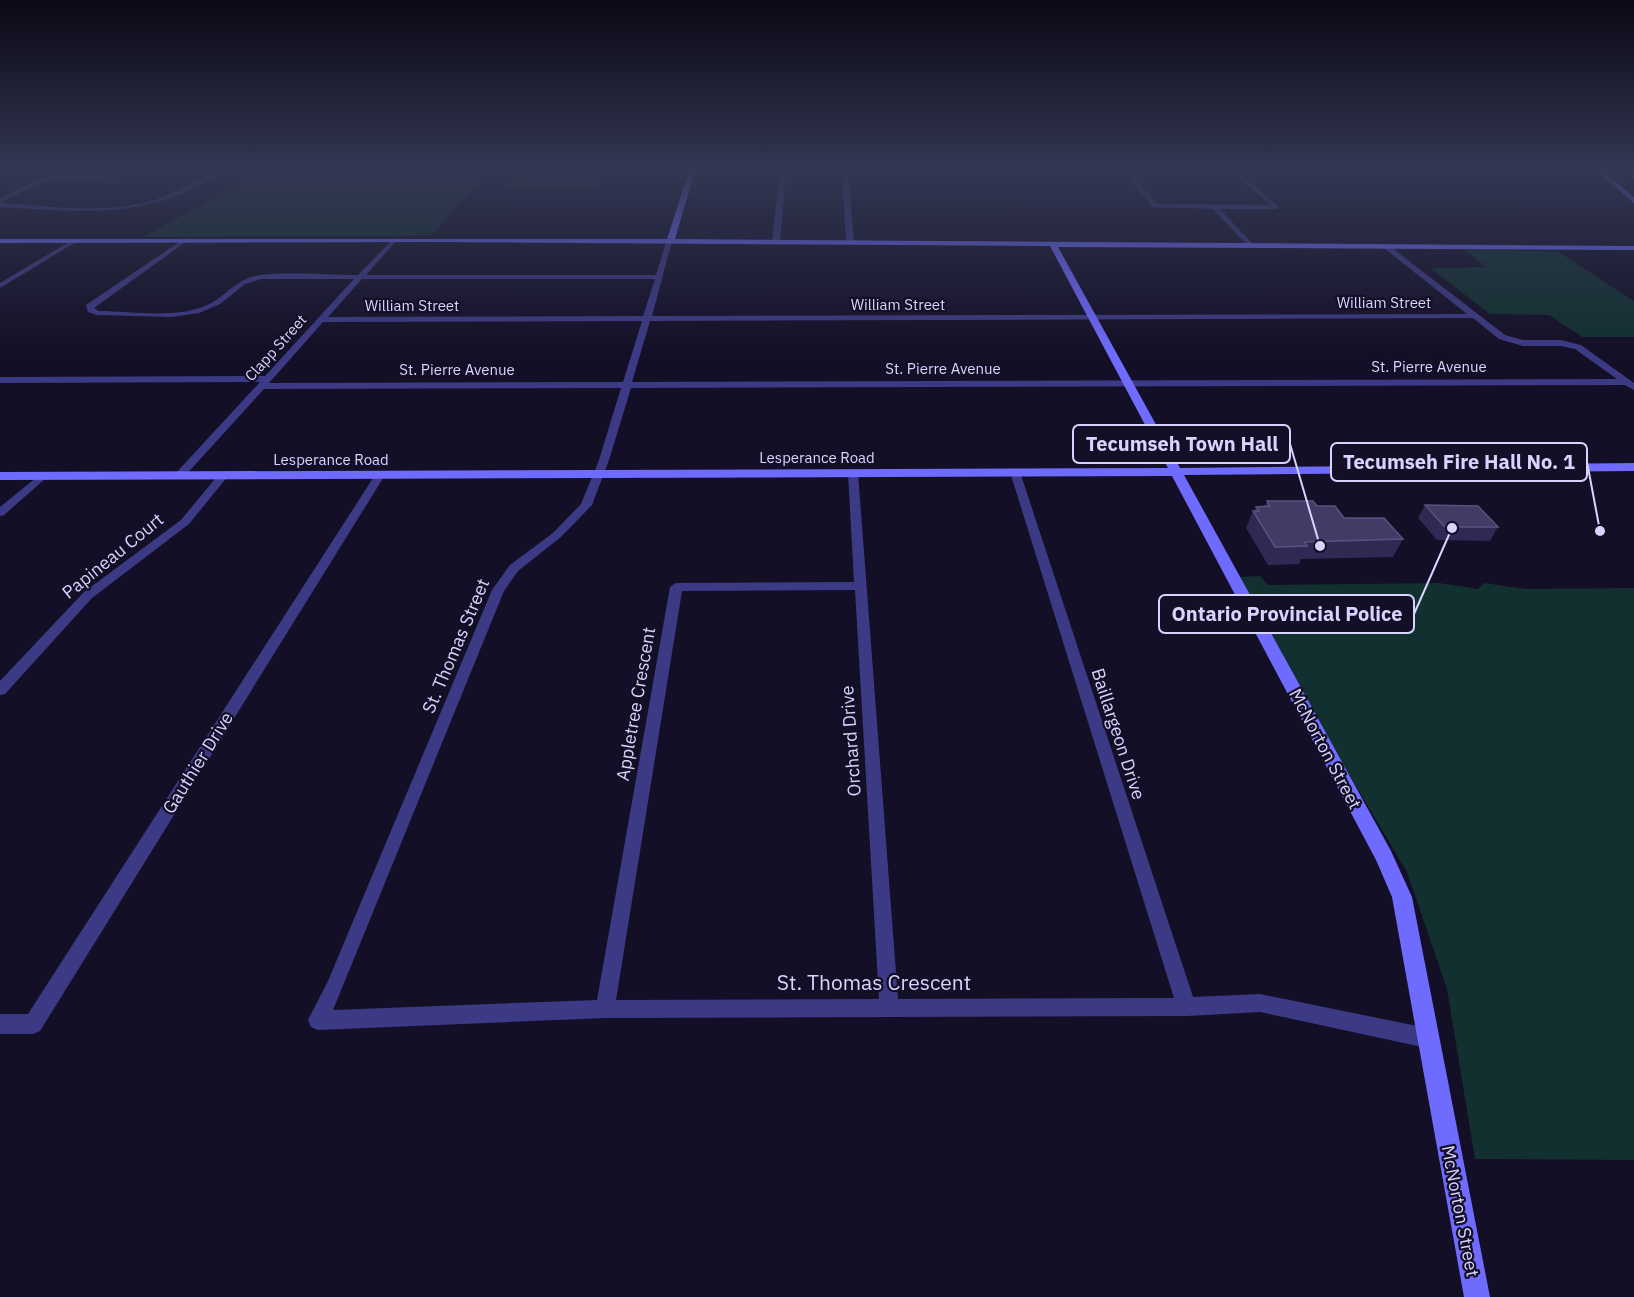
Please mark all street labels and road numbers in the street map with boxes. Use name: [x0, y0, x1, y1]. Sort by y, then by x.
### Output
street label: William Street: [1337, 293, 1431, 312]
street label: William Street: [851, 295, 945, 314]
street label: William Street: [365, 296, 459, 315]
street label: Clapp Street: [241, 310, 311, 385]
street label: St. Pierre Avenue: [1371, 357, 1487, 376]
street label: St. Pierre Avenue: [885, 359, 1001, 378]
street label: St. Pierre Avenue: [399, 360, 515, 379]
street label: Lesperance Road: [759, 448, 875, 467]
street label: Lesperance Road: [273, 450, 389, 469]
street label: Papineau Court: [57, 508, 168, 604]
street label: St. Thomas Street: [417, 575, 494, 717]
street label: Appletree Crescent: [611, 625, 660, 783]
street label: Baillargeon Drive: [1086, 665, 1151, 803]
street label: Orchard Drive: [835, 685, 866, 797]
street label: McNorton Street: [1284, 685, 1367, 813]
street label: Gauthier Drive: [157, 707, 238, 818]
street label: St. Thomas Crescent: [777, 968, 971, 996]
street label: McNorton Street: [1436, 1143, 1484, 1279]

